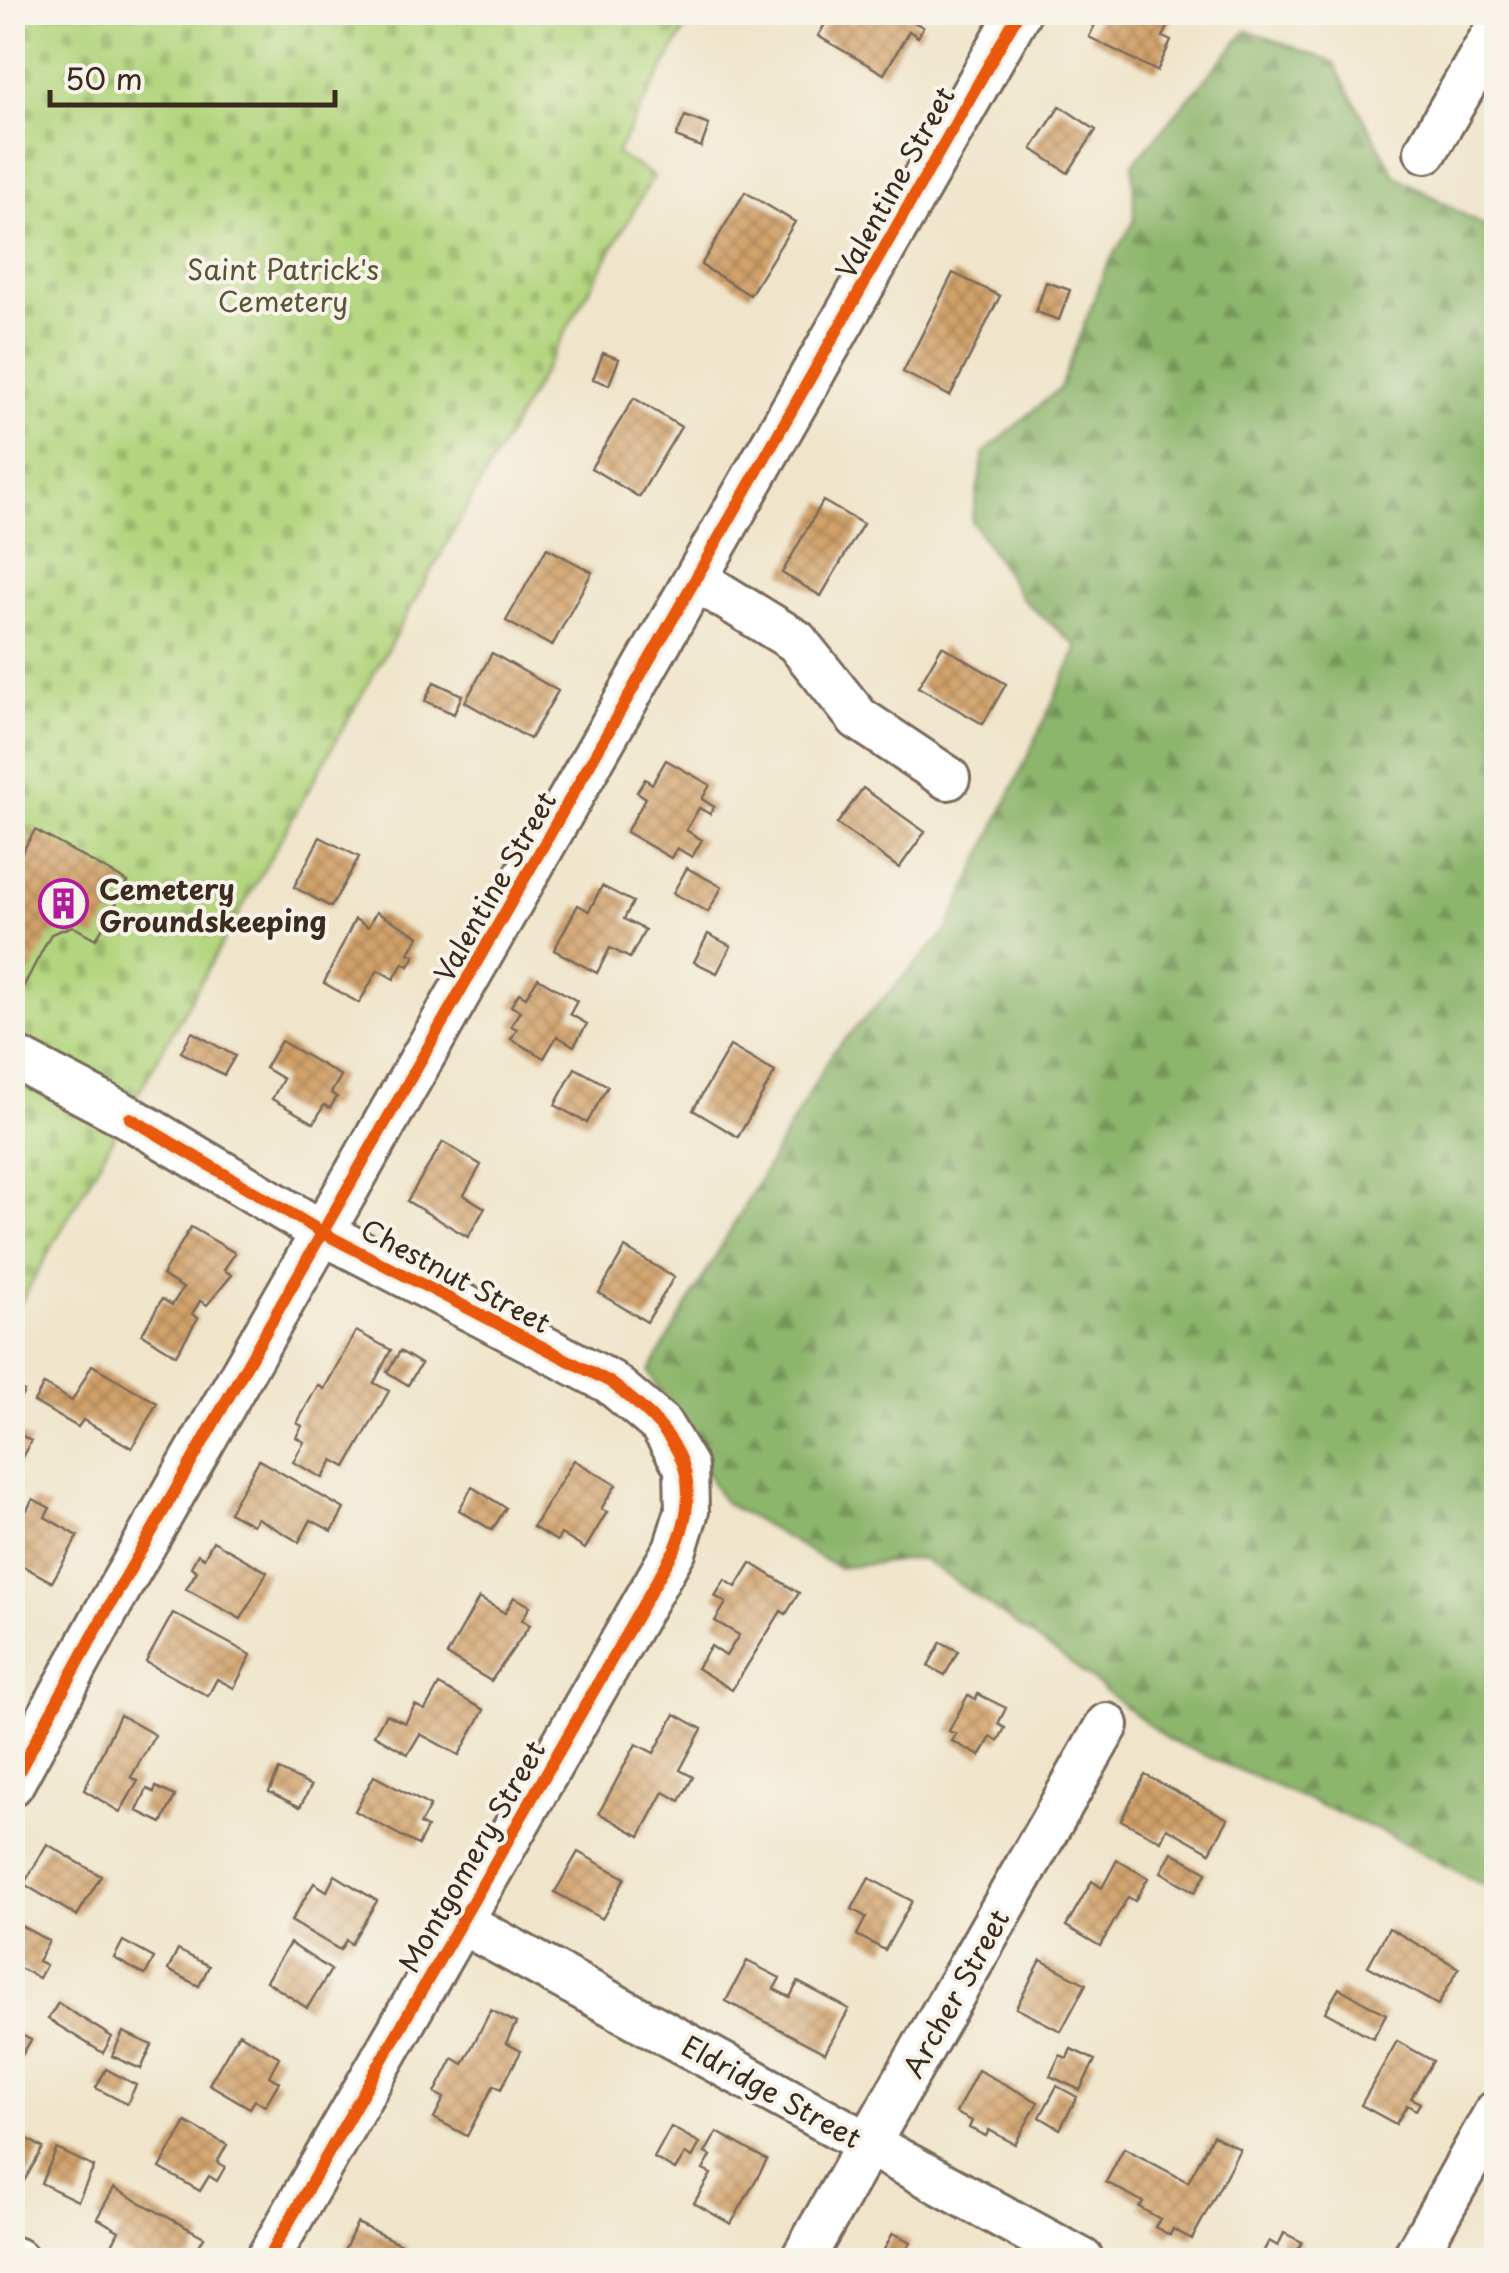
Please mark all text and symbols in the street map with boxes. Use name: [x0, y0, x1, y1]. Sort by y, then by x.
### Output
scale bar: [50, 45, 335, 107]
text: 50 m: [65, 55, 143, 100]
street label: Valentine Street: [823, 78, 965, 286]
park label: Saint Patrick's Cemetery: [187, 247, 379, 322]
street label: Valentine Street: [422, 783, 566, 989]
place label: Cemetery Groundskeeping: [99, 867, 326, 942]
building icon: Cemetery Groundskeeping: [38, 878, 90, 930]
street label: Chestnut Street: [354, 1207, 558, 1343]
street label: Montgomery Street: [387, 1732, 555, 1980]
street label: Archer Street: [891, 1901, 1019, 2085]
street label: Eldridge Street: [674, 2024, 870, 2158]

